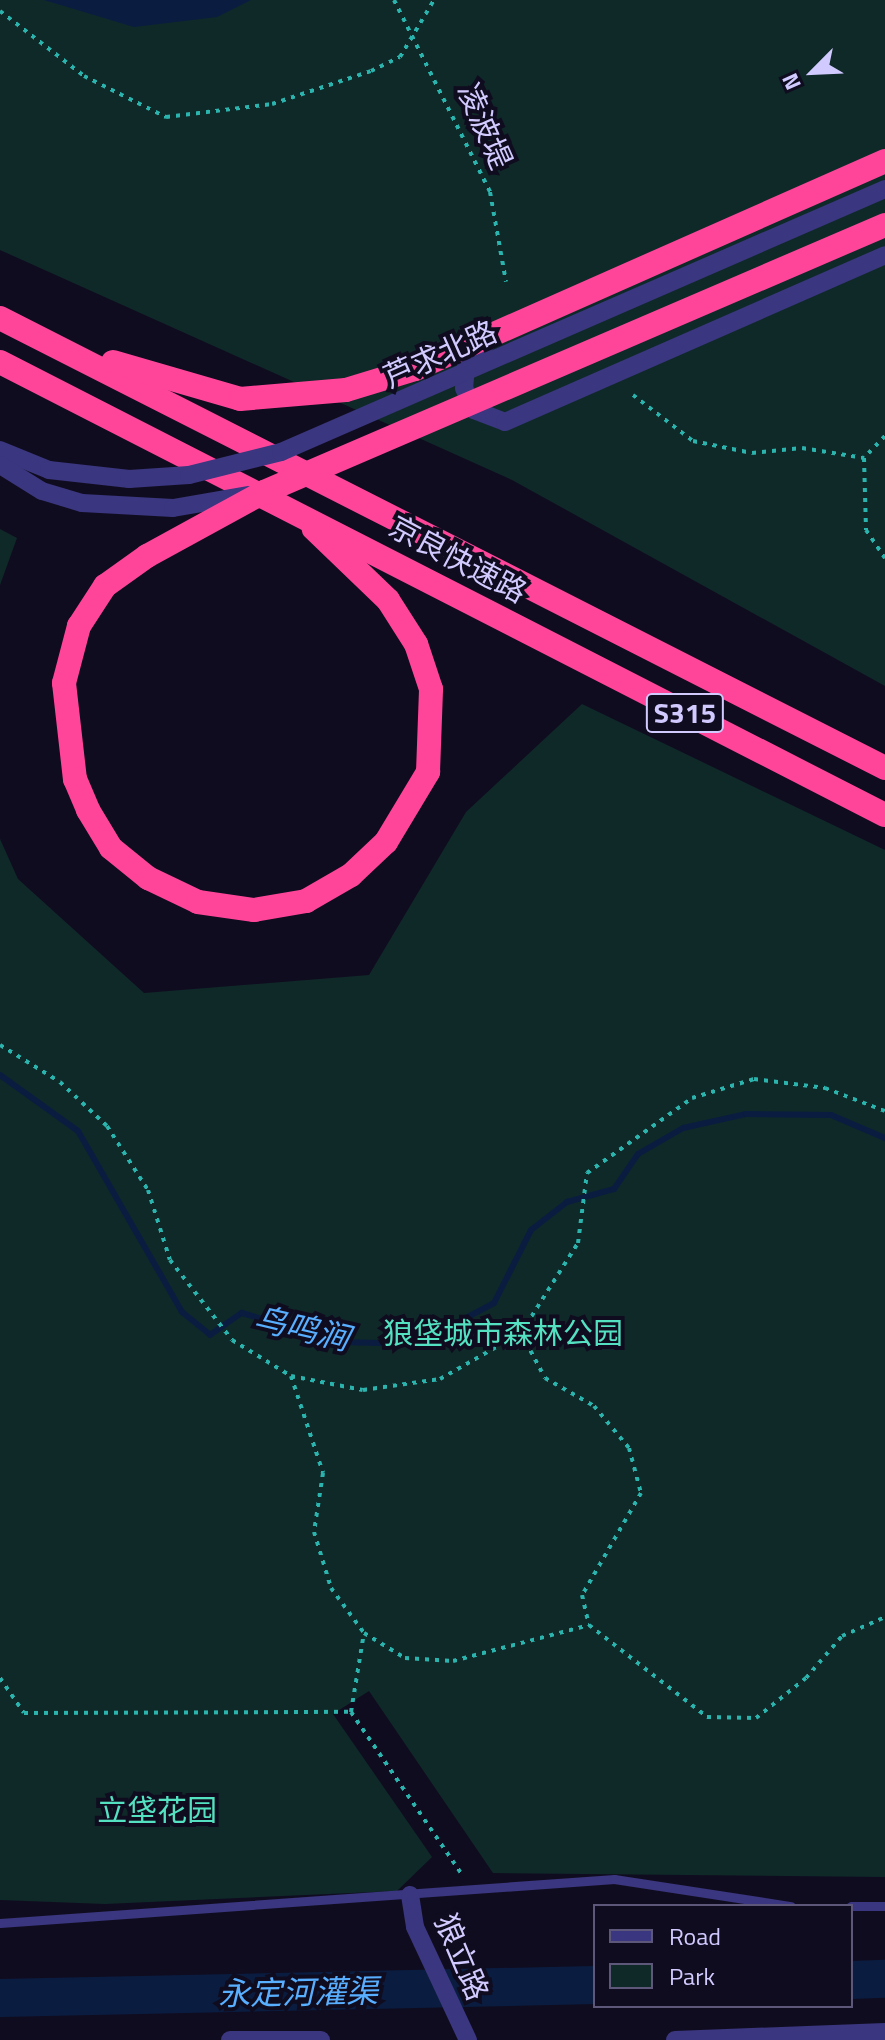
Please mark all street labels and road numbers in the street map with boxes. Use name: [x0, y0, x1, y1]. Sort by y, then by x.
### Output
street label: 凌波堤: [450, 78, 520, 174]
street label: 芦求北路: [378, 313, 502, 395]
street label: 京良快速路: [383, 508, 533, 610]
road number: S315: [645, 689, 725, 737]
street label: 狼立路: [428, 1909, 496, 2005]

